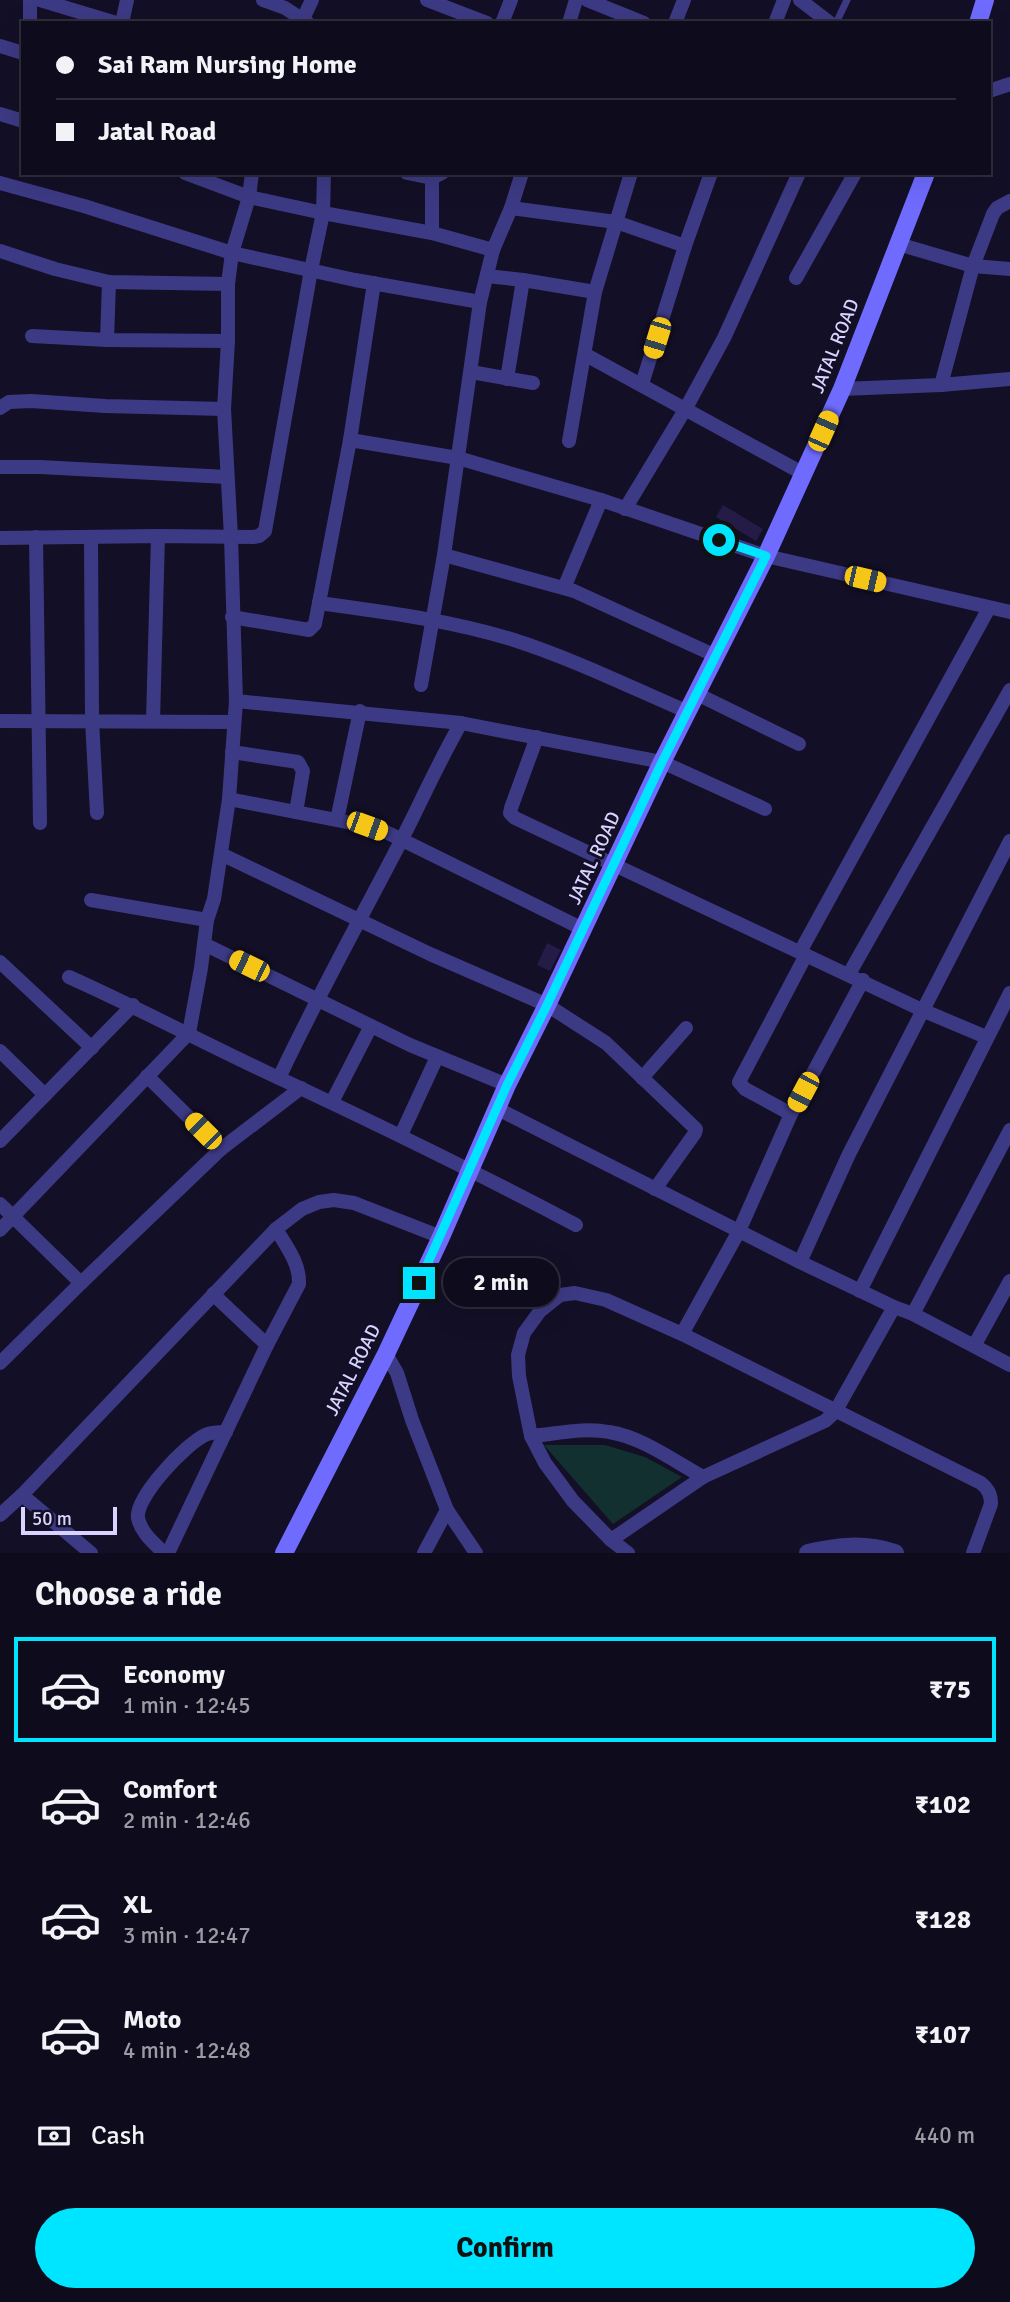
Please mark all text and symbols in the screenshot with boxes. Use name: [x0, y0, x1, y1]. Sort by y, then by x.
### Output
text: Sai Ram Nursing Home: [98, 49, 357, 81]
text: Jatal Road: [98, 116, 216, 148]
street label: JATAL ROAD: [805, 295, 865, 397]
car: [641, 315, 674, 361]
car: [805, 408, 842, 454]
route start: [703, 524, 735, 556]
car: [843, 564, 888, 594]
street label: JATAL ROAD: [562, 808, 626, 908]
car: [344, 809, 391, 843]
car: [226, 947, 273, 985]
car: [784, 1069, 823, 1115]
car: [181, 1109, 226, 1153]
callout: 2 min: [444, 1258, 559, 1308]
route end: [403, 1267, 435, 1299]
text: 2 min: [473, 1268, 529, 1297]
street label: JATAL ROAD: [320, 1320, 386, 1420]
scale bar: [21, 1504, 117, 1536]
text: 50 m: [32, 1507, 72, 1531]
text: Choose a ride: [35, 1575, 222, 1614]
icon: car: [39, 1658, 102, 1721]
text: Economy: [123, 1659, 225, 1691]
text: ₹75: [929, 1674, 971, 1706]
text: 1 min · 12:45: [123, 1691, 251, 1720]
icon: car: [39, 1773, 102, 1836]
text: Comfort: [123, 1774, 217, 1806]
text: ₹102: [915, 1789, 971, 1821]
text: 2 min · 12:46: [123, 1806, 251, 1835]
icon: car: [39, 1888, 102, 1951]
text: XL: [123, 1889, 153, 1921]
text: ₹128: [915, 1904, 971, 1936]
text: 3 min · 12:47: [123, 1921, 251, 1950]
icon: car: [39, 2003, 102, 2066]
text: Moto: [123, 2004, 181, 2036]
text: ₹107: [915, 2019, 971, 2051]
text: 4 min · 12:48: [123, 2036, 251, 2065]
icon: cash: [35, 2117, 73, 2155]
text: Cash: [91, 2120, 145, 2152]
text: 440 m: [914, 2121, 975, 2150]
button: Confirm: [35, 2208, 975, 2288]

